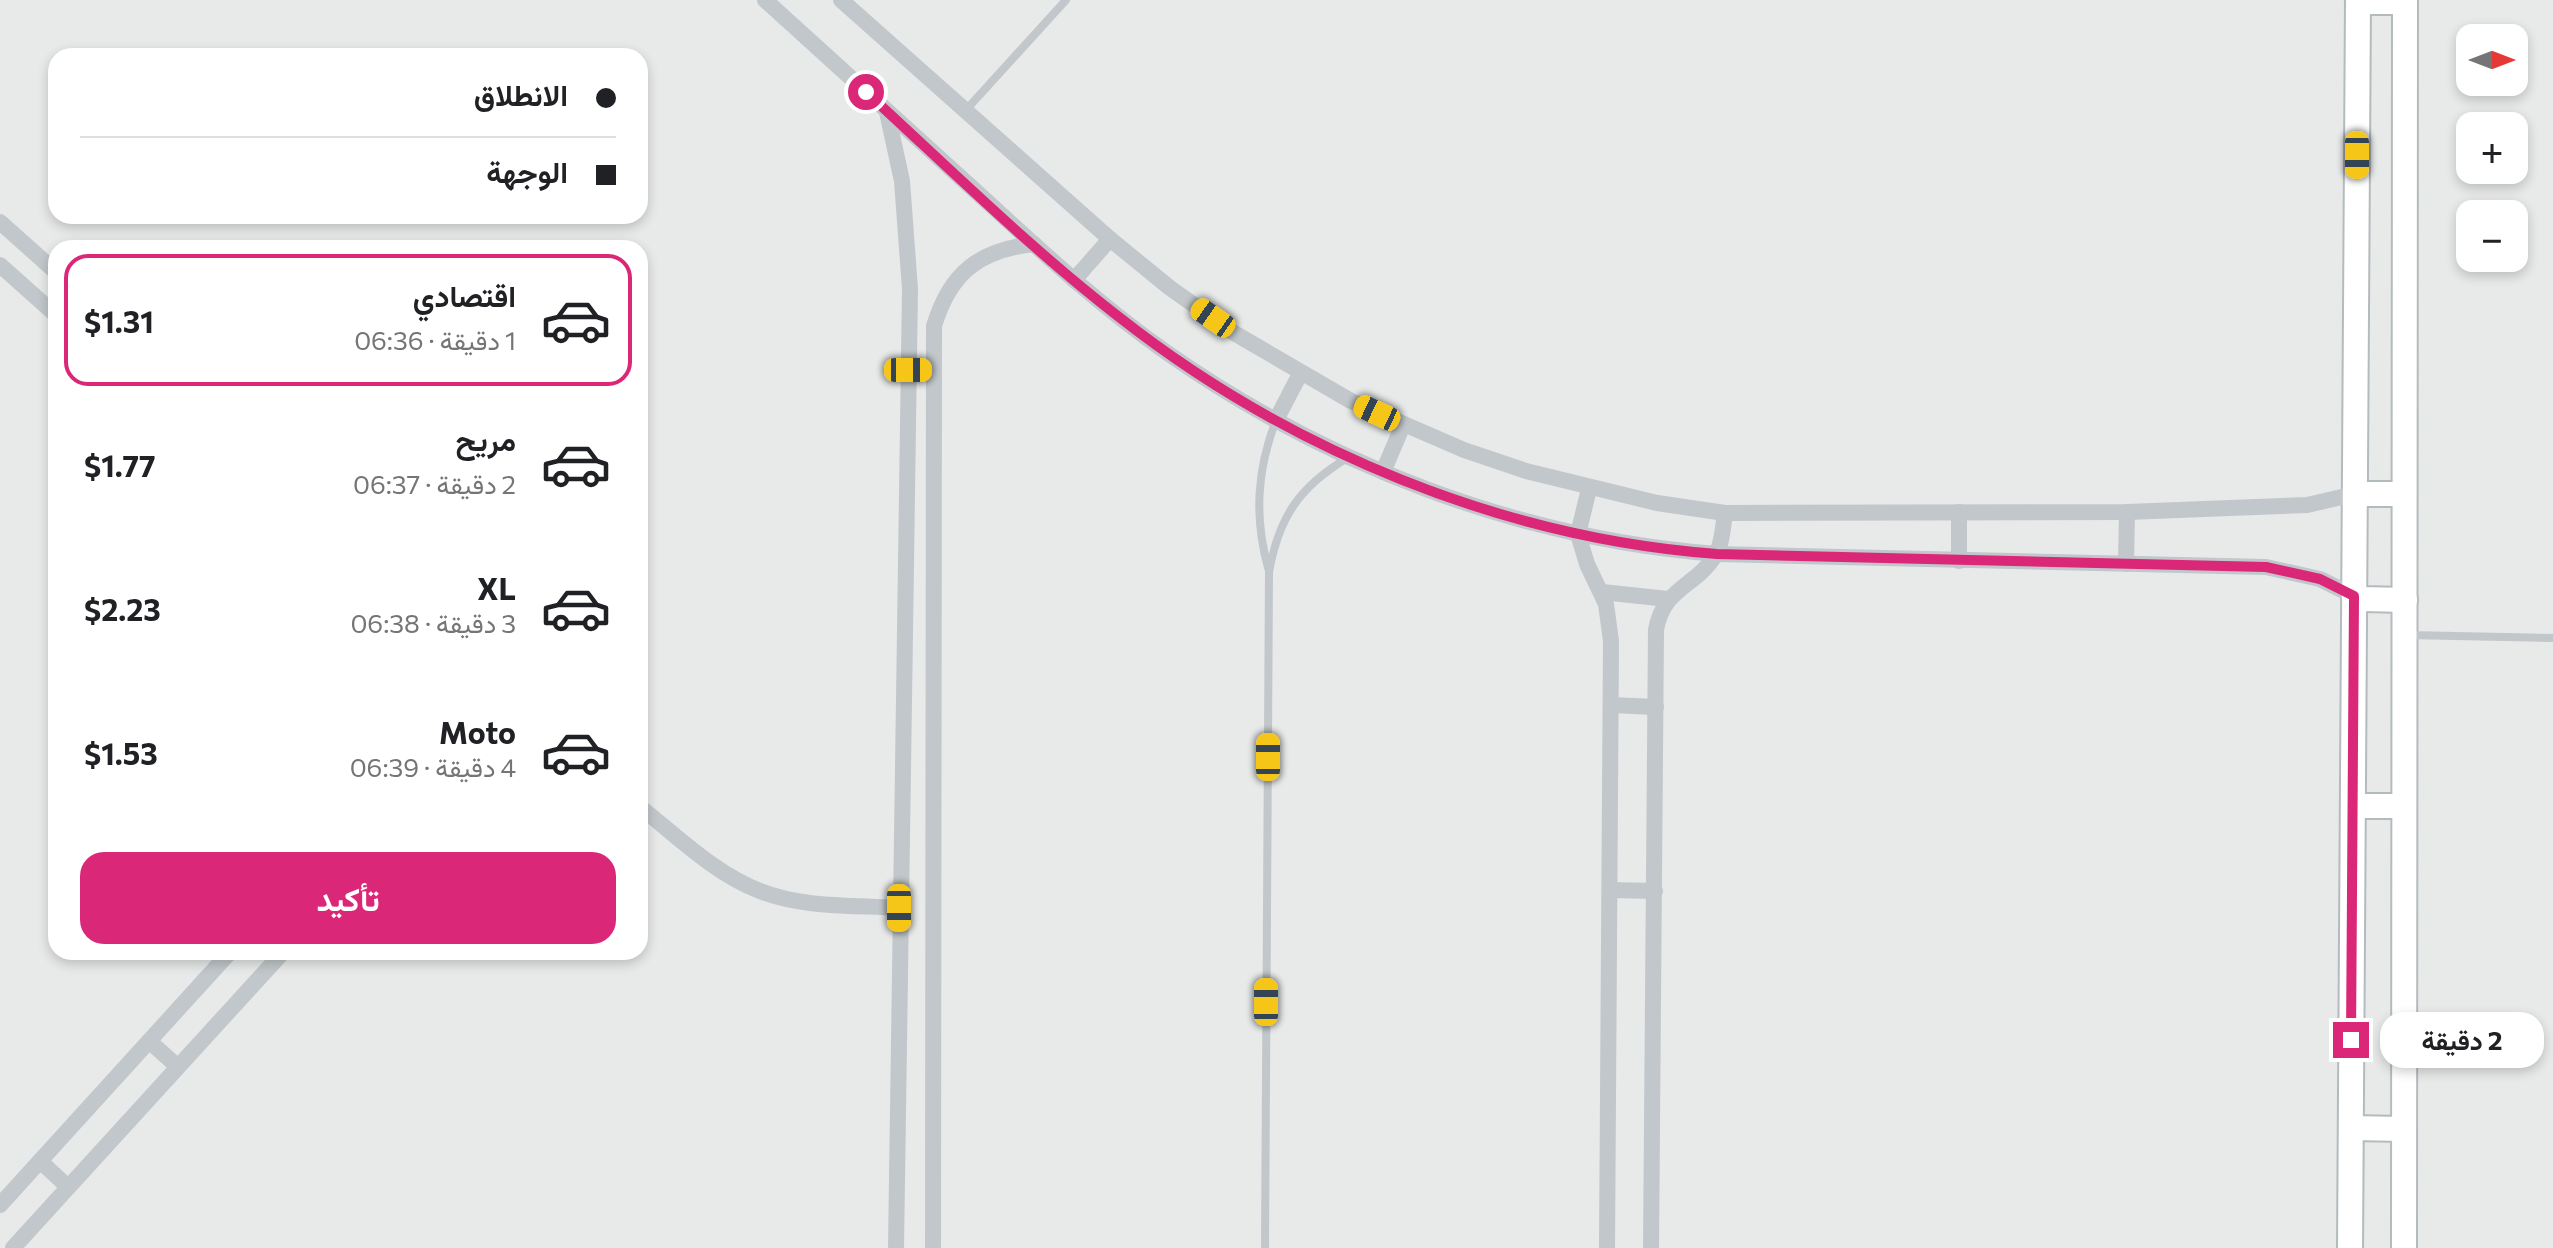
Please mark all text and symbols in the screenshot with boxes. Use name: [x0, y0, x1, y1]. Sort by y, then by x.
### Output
north arrow: [2456, 24, 2528, 96]
map controls: [2456, 24, 2528, 272]
route start: [848, 74, 884, 110]
text: الانطلاق: [474, 75, 568, 112]
button: +: [2456, 112, 2528, 184]
car: [2345, 131, 2369, 179]
text: الوجهة: [486, 152, 568, 189]
button: −: [2456, 200, 2528, 272]
text: اقتصادي: [413, 276, 516, 313]
icon: car: [540, 284, 612, 356]
car: [1186, 294, 1240, 342]
text: $1.31: [84, 302, 154, 339]
text: 1 دقيقة · 06:36: [354, 324, 516, 355]
car: [884, 358, 932, 382]
car: [1350, 392, 1404, 434]
text: مريح: [456, 420, 516, 457]
icon: car: [540, 428, 612, 500]
text: $1.77: [84, 446, 155, 483]
text: 2 دقيقة · 06:37: [353, 468, 516, 499]
text: XL: [477, 569, 516, 606]
icon: car: [540, 572, 612, 644]
text: $2.23: [84, 590, 161, 627]
text: 3 دقيقة · 06:38: [350, 607, 516, 638]
text: Moto: [439, 713, 516, 750]
icon: car: [540, 716, 612, 788]
car: [1256, 733, 1280, 781]
text: $1.53: [84, 734, 158, 771]
text: 4 دقيقة · 06:39: [350, 751, 516, 782]
button: تأكيد: [80, 852, 616, 944]
car: [887, 884, 911, 932]
car: [1254, 978, 1278, 1026]
callout: 2 دقيقة: [2379, 1012, 2543, 1068]
route end: [2333, 1022, 2369, 1058]
text: 2 دقيقة: [2421, 1024, 2503, 1055]

